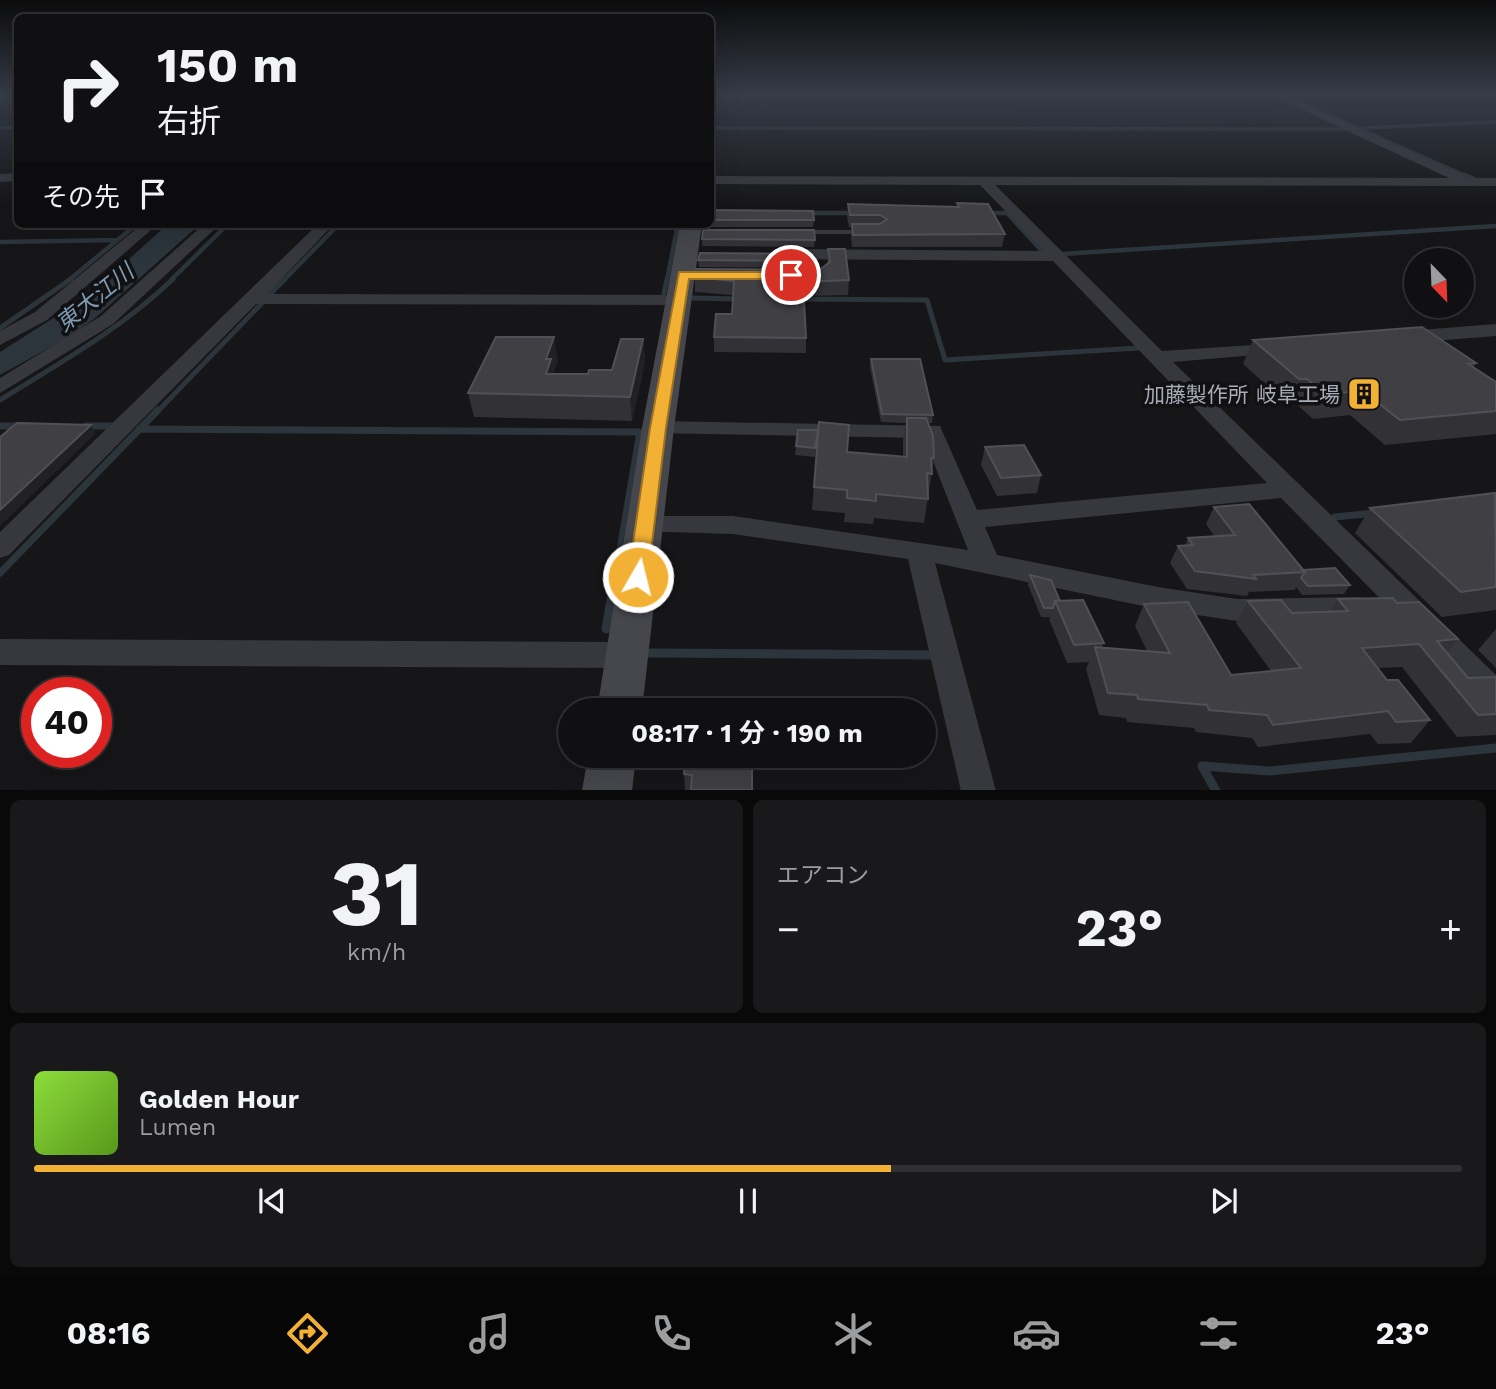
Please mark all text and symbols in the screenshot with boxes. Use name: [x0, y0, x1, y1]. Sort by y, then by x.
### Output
text: 150 m: [157, 36, 298, 94]
icon: right: [42, 42, 133, 133]
text: 右折: [157, 102, 221, 140]
icon: arrive: [134, 175, 172, 213]
text: その先: [42, 182, 120, 212]
pin: [761, 245, 821, 305]
north arrow: [1404, 248, 1474, 318]
map controls: [1404, 248, 1474, 318]
icon: arrive: [772, 256, 810, 294]
water label: 東大江川: [51, 257, 142, 337]
building icon: 加藤製作所 岐阜工場: [1345, 375, 1383, 413]
place label: 加藤製作所 岐阜工場: [1144, 382, 1340, 407]
position arrow: [601, 540, 675, 614]
speed limit sign: 40: [21, 677, 112, 768]
text: 08:17 · 1 分 · 190 m: [631, 718, 863, 748]
text: 31: [330, 840, 423, 947]
text: エアコン: [777, 862, 869, 889]
text: 23°: [1076, 898, 1163, 959]
text: −: [777, 907, 800, 951]
text: +: [1439, 907, 1462, 951]
text: km/h: [347, 939, 406, 966]
text: Golden Hour: [139, 1084, 299, 1114]
text: Lumen: [139, 1114, 216, 1141]
icon: previous: [253, 1182, 291, 1220]
icon: pause: [729, 1182, 767, 1220]
icon: next: [1205, 1182, 1243, 1220]
icon: directions: [283, 1309, 332, 1358]
icon: music: [465, 1309, 514, 1358]
icon: phone: [647, 1309, 696, 1358]
icon: climate: [829, 1309, 878, 1358]
icon: car: [1012, 1309, 1061, 1358]
icon: filters: [1194, 1309, 1243, 1358]
text: 08:16: [67, 1314, 150, 1352]
text: 23°: [1376, 1314, 1429, 1352]

